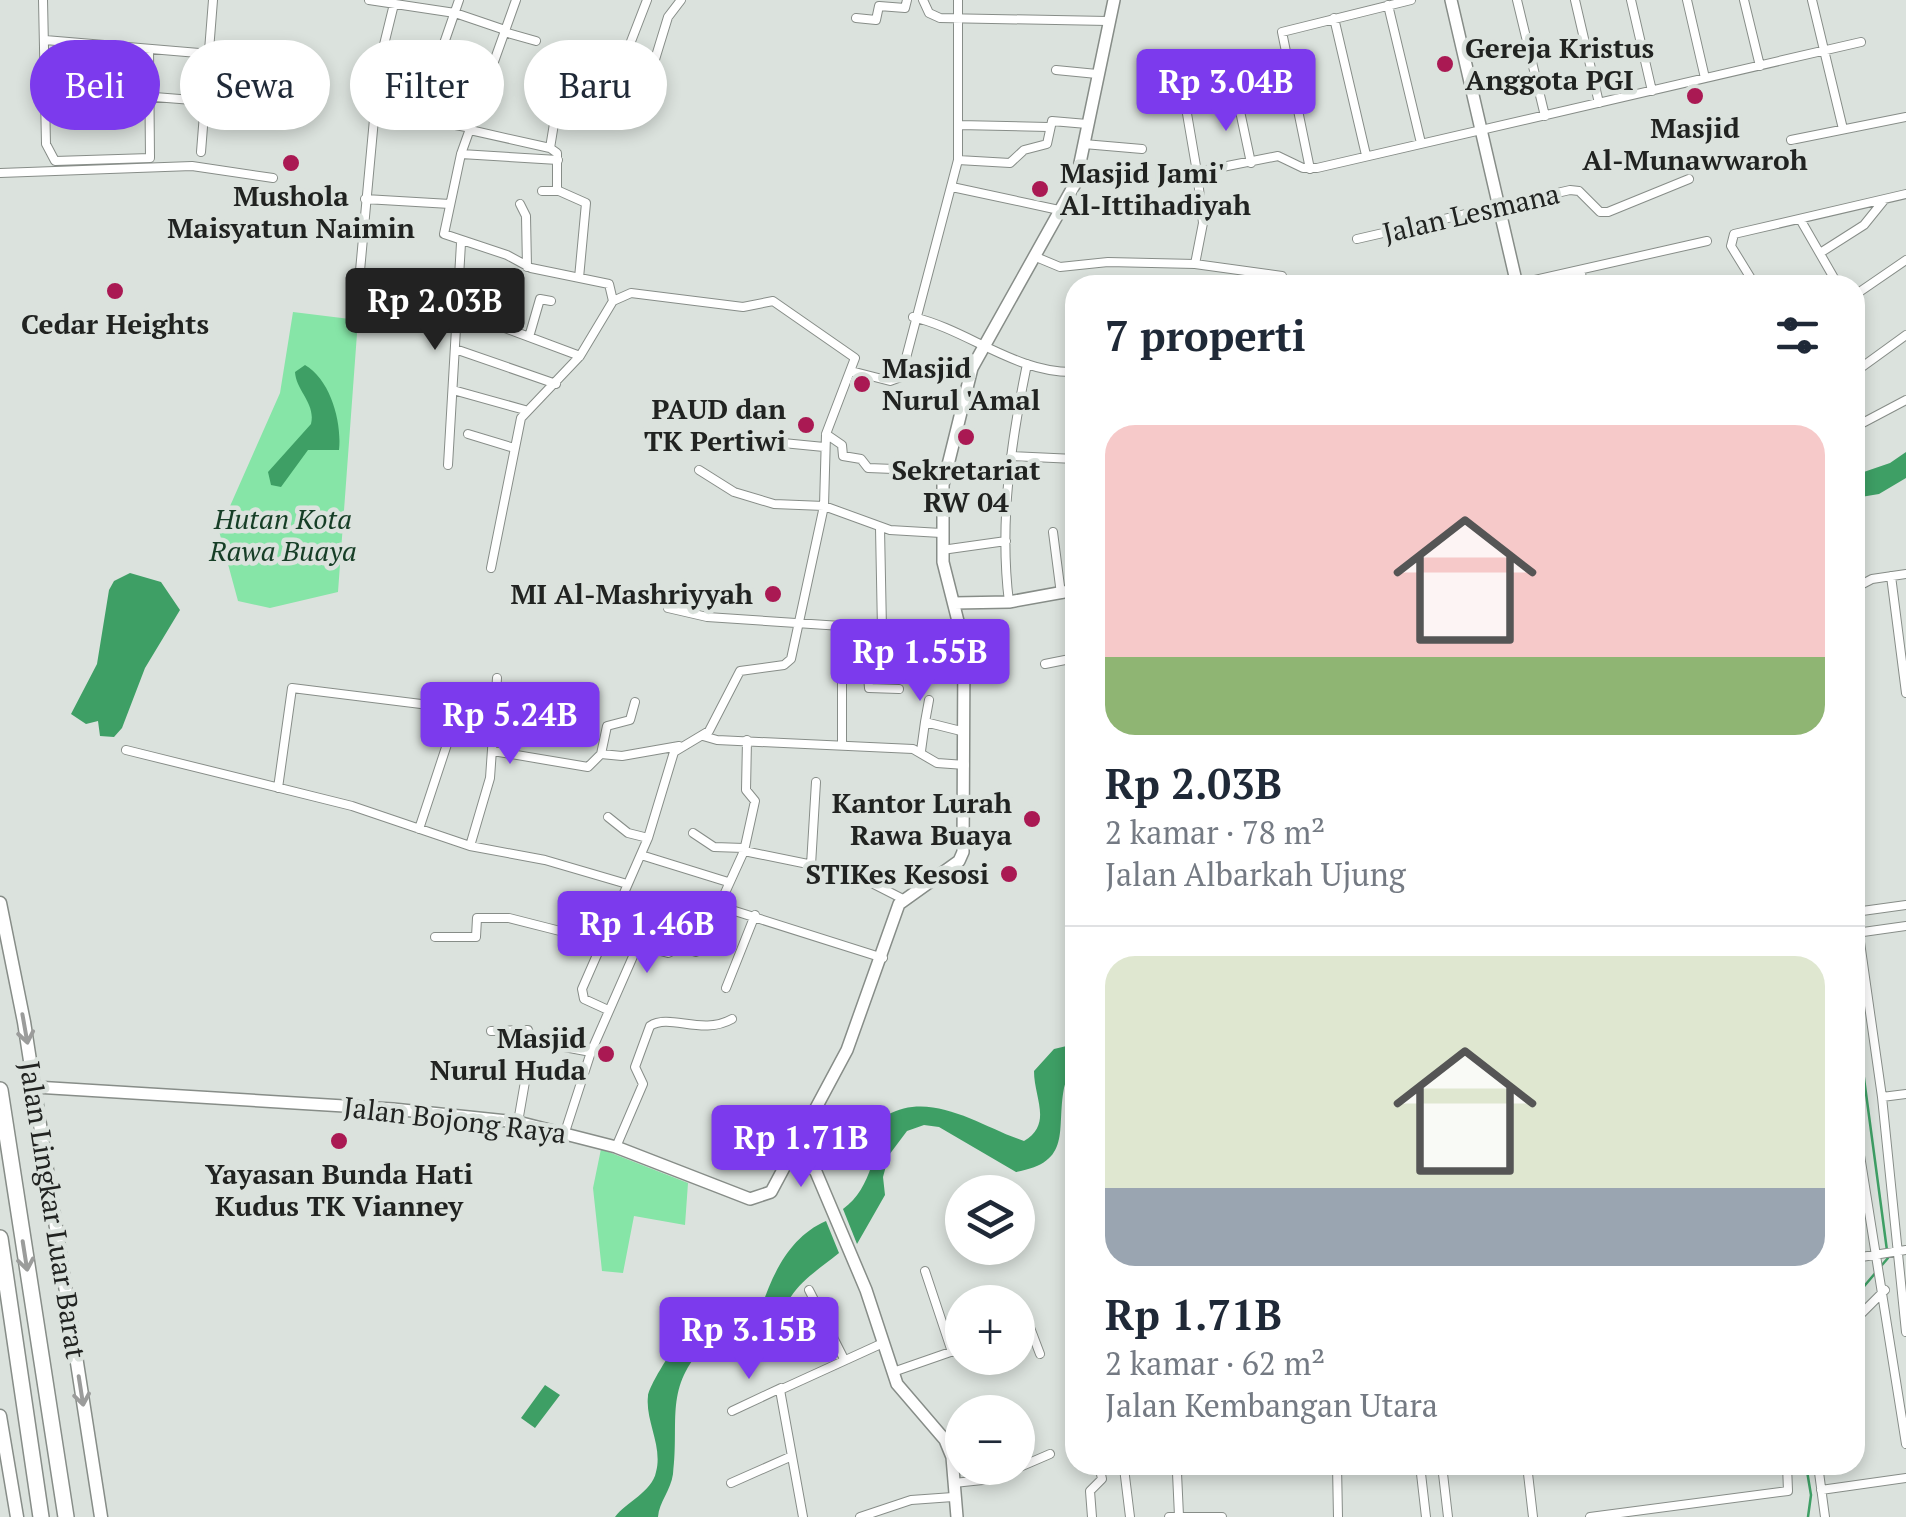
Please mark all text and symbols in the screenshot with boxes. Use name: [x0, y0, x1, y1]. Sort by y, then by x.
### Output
place label: Gereja Kristus Anggota PGI: [1465, 29, 1654, 98]
chip: Beli: [30, 40, 160, 130]
chip: Sewa: [180, 40, 330, 130]
chip: Filter: [350, 40, 504, 130]
chip: Baru: [524, 40, 667, 130]
pin: Rp 3.04B: [1123, 49, 1329, 134]
marker: Gereja Kristus Anggota PGI: [1434, 53, 1456, 75]
text: Rp 3.04B: [1159, 60, 1293, 102]
marker: Masjid Al-Munawwaroh: [1684, 85, 1706, 107]
place label: Masjid Al-Munawwaroh: [1582, 109, 1808, 178]
marker: Mushola Maisyatun Naimin: [280, 152, 302, 174]
place label: Masjid Jami' Al-Ittihadiyah: [1060, 154, 1251, 223]
street label: Jalan Lesmana: [1379, 174, 1563, 251]
place label: Mushola Maisyatun Naimin: [167, 177, 415, 246]
marker: Masjid Jami' Al-Ittihadiyah: [1029, 178, 1051, 200]
pin: Rp 2.03B: [332, 268, 538, 353]
text: Rp 2.03B: [368, 279, 502, 321]
marker: Cedar Heights: [104, 280, 126, 302]
place label: Cedar Heights: [21, 305, 209, 342]
text: 7 properti: [1105, 307, 1306, 363]
icon: filters: [1770, 308, 1825, 363]
place label: Masjid Nurul 'Amal: [882, 349, 1040, 418]
marker: Masjid Nurul 'Amal: [851, 373, 873, 395]
place label: PAUD dan TK Pertiwi: [644, 390, 786, 459]
marker: PAUD dan TK Pertiwi: [795, 414, 817, 436]
marker: Sekretariat RW 04: [955, 426, 977, 448]
place label: Sekretariat RW 04: [892, 451, 1041, 520]
icon: home: [1375, 490, 1555, 670]
park label: Hutan Kota Rawa Buaya: [208, 500, 357, 569]
place label: MI Al-Mashriyyah: [510, 575, 753, 612]
marker: MI Al-Mashriyyah: [762, 583, 784, 605]
pin: Rp 1.55B: [817, 619, 1023, 704]
text: Rp 1.55B: [853, 630, 987, 672]
pin: Rp 5.24B: [407, 682, 613, 767]
text: Rp 5.24B: [443, 693, 577, 735]
text: Rp 2.03B: [1105, 755, 1282, 811]
place label: Kantor Lurah Rawa Buaya: [832, 784, 1012, 853]
marker: Kantor Lurah Rawa Buaya: [1021, 808, 1043, 830]
text: 2 kamar · 78 m²: [1105, 811, 1325, 853]
text: Jalan Albarkah Ujung: [1105, 853, 1406, 895]
place label: STIKes Kesosi: [805, 855, 989, 892]
marker: STIKes Kesosi: [998, 863, 1020, 885]
pin: Rp 1.46B: [544, 891, 750, 976]
text: Rp 1.46B: [580, 902, 714, 944]
one-way arrow: [16, 1013, 35, 1045]
place label: Masjid Nurul Huda: [430, 1019, 586, 1088]
icon: home: [1375, 1021, 1555, 1201]
marker: Masjid Nurul Huda: [595, 1043, 617, 1065]
street label: Jalan Lingkar Luar Barat: [12, 1058, 95, 1362]
street label: Jalan Bojong Raya: [341, 1087, 569, 1152]
pin: Rp 1.71B: [698, 1105, 904, 1190]
text: Rp 1.71B: [734, 1116, 868, 1158]
marker: Yayasan Bunda Hati Kudus TK Vianney: [328, 1130, 350, 1152]
place label: Yayasan Bunda Hati Kudus TK Vianney: [205, 1155, 473, 1224]
map controls: [945, 1175, 1035, 1485]
button: layers: [945, 1175, 1035, 1265]
one-way arrow: [17, 1239, 35, 1272]
button: +: [945, 1285, 1035, 1375]
text: Rp 1.71B: [1105, 1286, 1282, 1342]
pin: Rp 3.15B: [646, 1297, 852, 1382]
text: Rp 3.15B: [682, 1308, 816, 1350]
text: 2 kamar · 62 m²: [1105, 1342, 1325, 1384]
one-way arrow: [73, 1375, 91, 1407]
text: Jalan Kembangan Utara: [1105, 1384, 1438, 1426]
button: −: [945, 1395, 1035, 1485]

